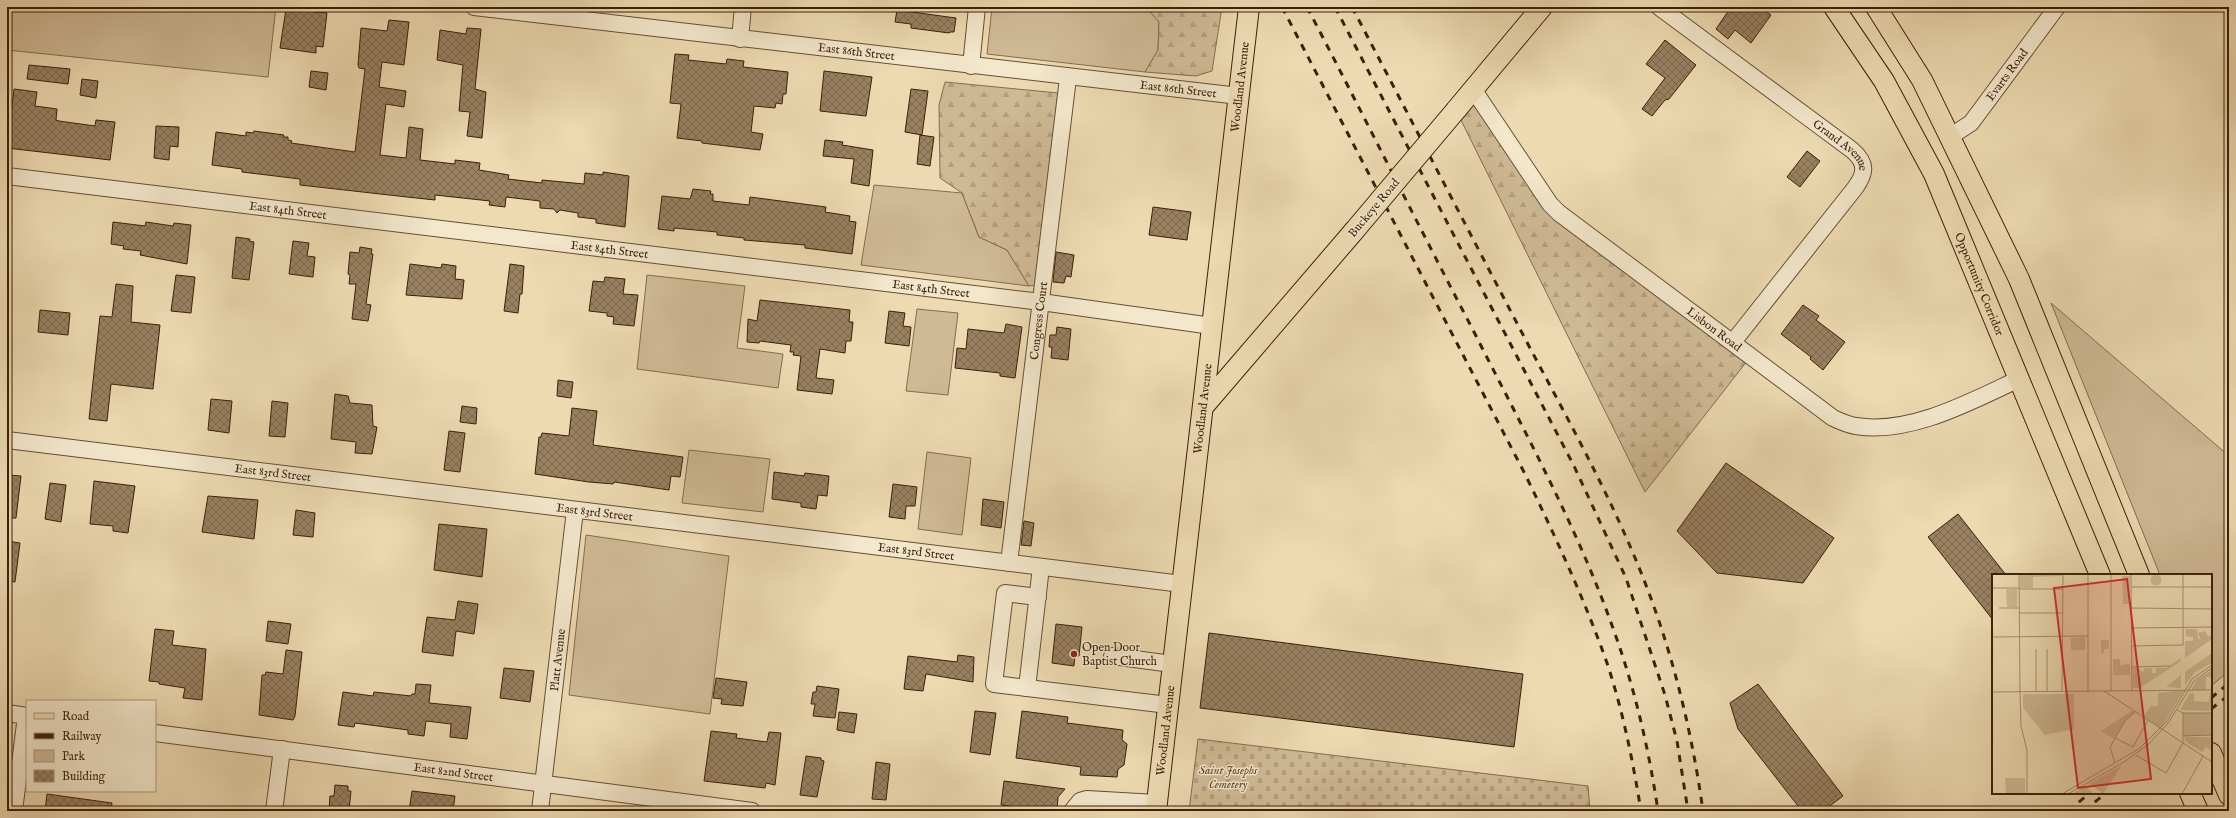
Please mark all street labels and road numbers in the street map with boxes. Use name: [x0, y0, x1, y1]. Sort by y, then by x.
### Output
street label: East 86th Street: [817, 40, 896, 63]
street label: Woodland Avenue: [1227, 40, 1252, 133]
street label: Evarts Road: [1983, 45, 2031, 104]
street label: East 86th Street: [1139, 77, 1217, 101]
street label: Grand Avenue: [1810, 116, 1871, 172]
street label: Buckeye Road: [1345, 175, 1403, 240]
street label: East 84th Street: [248, 198, 328, 222]
street label: Opportunity Corridor: [1951, 230, 2008, 339]
street label: East 84th Street: [570, 237, 649, 262]
street label: East 84th Street: [892, 276, 971, 301]
street label: Congress Court: [1026, 281, 1051, 361]
street label: Lisbon Road: [1684, 304, 1745, 355]
street label: Woodland Avenue: [1190, 362, 1215, 455]
street label: East 83rd Street: [234, 460, 312, 485]
street label: East 83rd Street: [555, 500, 634, 524]
street label: East 83rd Street: [877, 539, 955, 564]
street label: Platt Avenue: [546, 627, 569, 692]
street label: Woodland Avenue: [1153, 684, 1178, 776]
street label: East 82nd Street: [413, 759, 494, 785]

